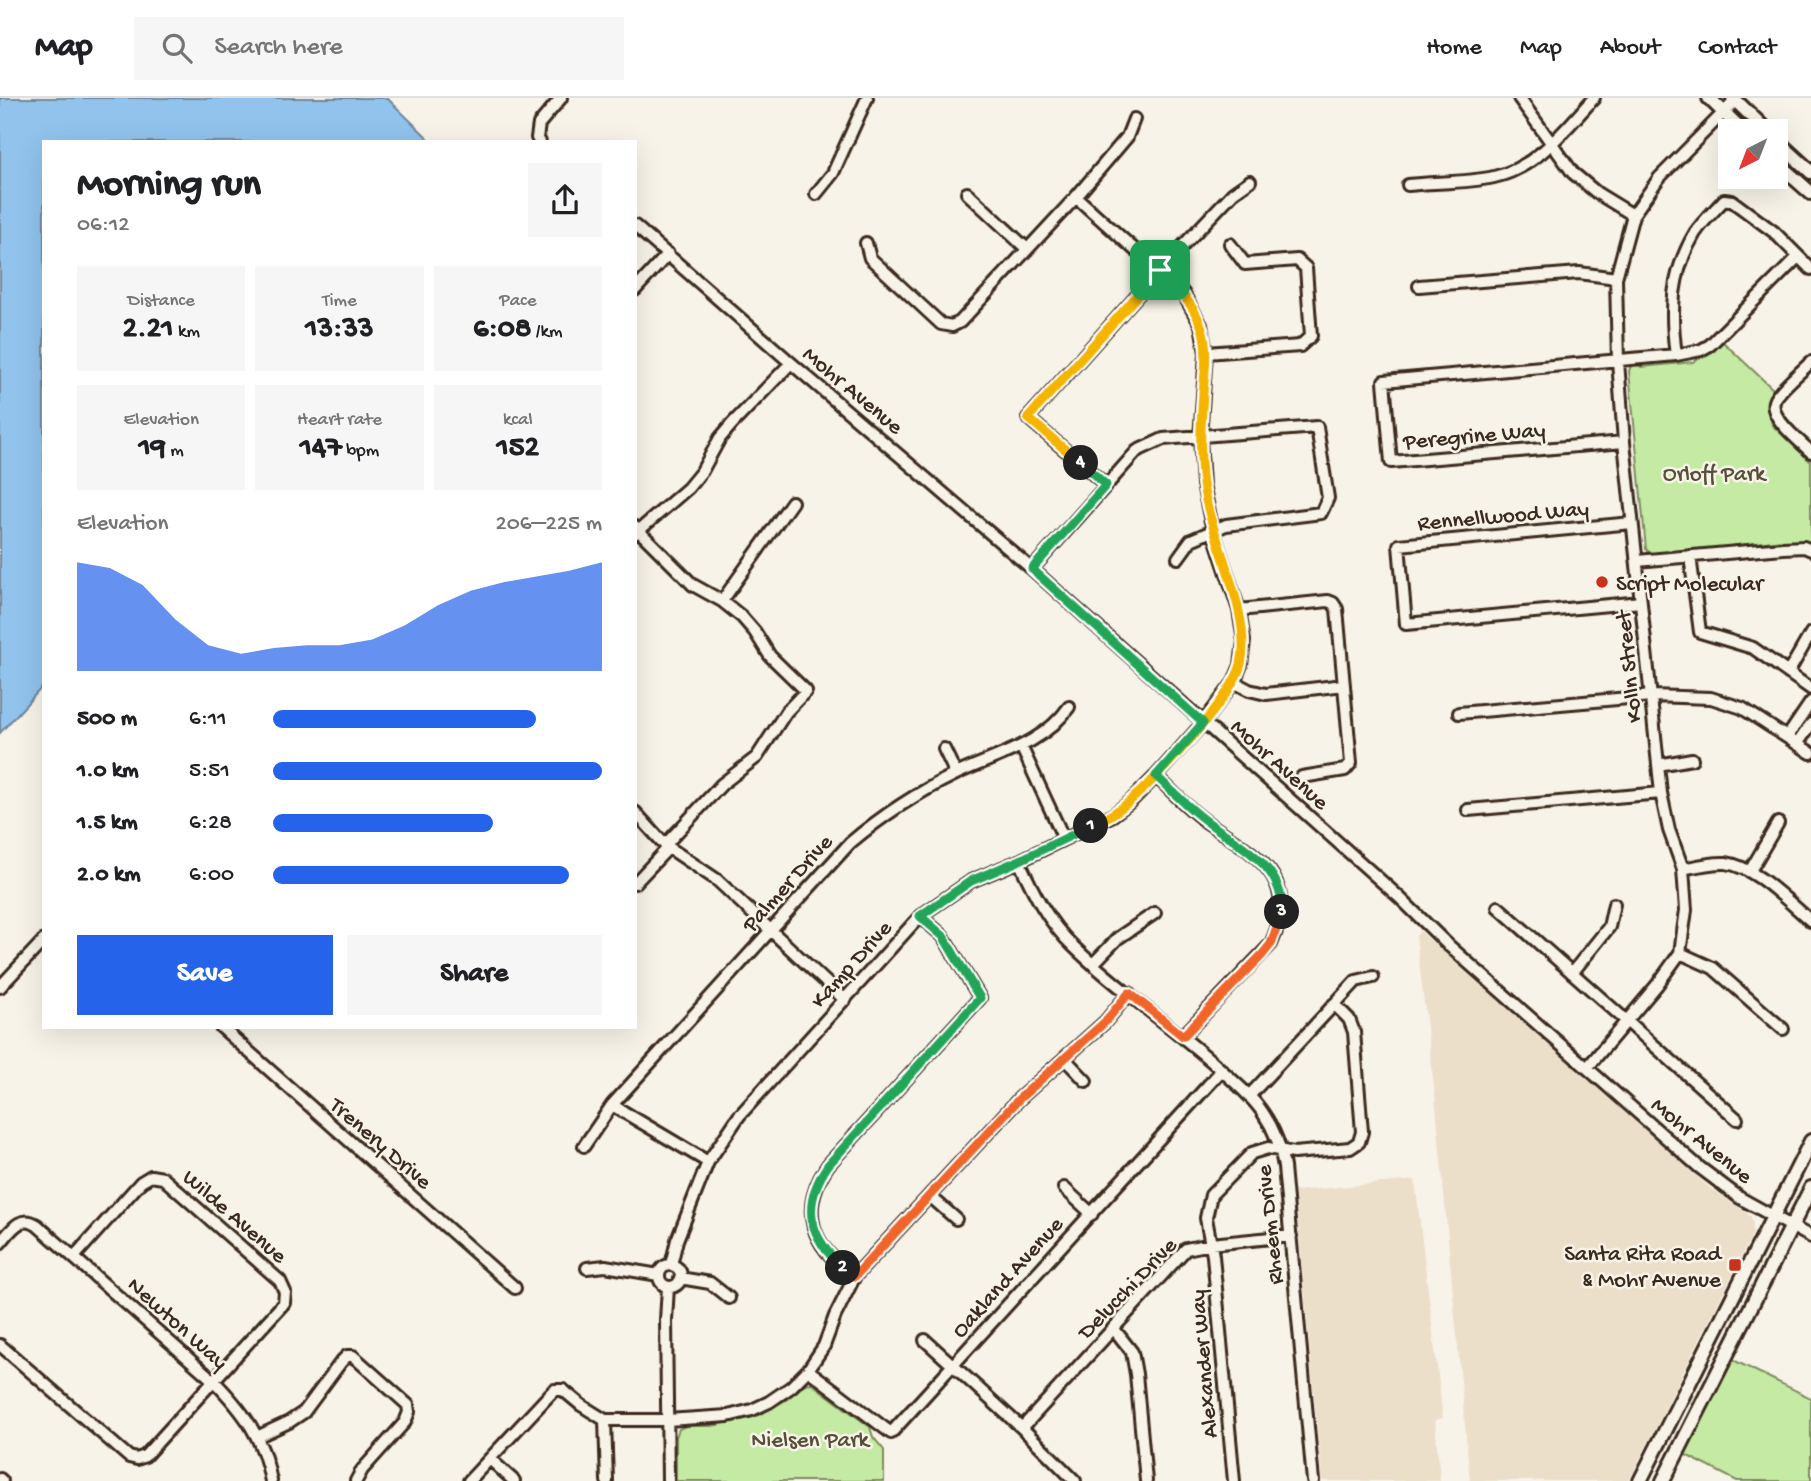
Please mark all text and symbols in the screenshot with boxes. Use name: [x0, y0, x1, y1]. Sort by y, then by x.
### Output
search box: [134, 17, 624, 80]
text: Map: [35, 29, 92, 67]
icon: search: [158, 29, 196, 67]
text: Search here: [214, 33, 343, 64]
text: Home: [1426, 34, 1482, 63]
text: Map: [1520, 34, 1562, 63]
text: About: [1600, 34, 1660, 63]
text: Contact: [1698, 34, 1776, 63]
north arrow: [1718, 119, 1788, 189]
map controls: [1718, 119, 1788, 189]
button: share: [528, 163, 602, 237]
text: Morning run: [77, 164, 261, 208]
text: 06:12: [77, 212, 130, 239]
pin: [1130, 240, 1190, 300]
icon: arrive: [1141, 251, 1179, 289]
text: Distance: [128, 290, 195, 313]
text: Time: [322, 290, 357, 313]
text: Pace: [499, 290, 536, 313]
text: 2.21: [122, 313, 173, 348]
text: 13:33: [305, 313, 374, 348]
text: 6:08: [473, 313, 531, 348]
text: km: [173, 321, 200, 344]
text: /km: [531, 321, 562, 344]
street label: Mohr Avenue: [796, 342, 908, 442]
text: Elevation: [123, 409, 199, 432]
text: Heart rate: [297, 409, 382, 432]
text: kcal: [503, 409, 533, 432]
street label: Peregrine Way: [1401, 418, 1547, 457]
text: 19: [139, 432, 166, 467]
text: 147: [300, 432, 342, 467]
text: 152: [497, 432, 539, 467]
text: m: [166, 440, 184, 463]
text: bpm: [342, 440, 379, 463]
pin: 4: [1064, 446, 1098, 480]
text: 4: [1076, 451, 1085, 474]
park label: Orloff Park: [1663, 462, 1768, 489]
street label: Rennellwood Way: [1416, 497, 1590, 538]
text: Elevation: [77, 511, 168, 538]
text: 206–225 m: [495, 511, 602, 538]
place label: Script Molecular: [1616, 572, 1765, 599]
marker: Script Molecular: [1594, 574, 1610, 590]
street label: Kolln Street: [1611, 608, 1650, 724]
text: 500 m: [77, 706, 137, 733]
text: 6:11: [189, 706, 226, 733]
street label: Mohr Avenue: [1224, 714, 1334, 818]
text: 1.0 km: [77, 758, 139, 785]
text: 5:51: [189, 758, 230, 785]
pin: 1: [1074, 808, 1108, 844]
text: 1.5 km: [77, 810, 138, 837]
text: 6:28: [189, 810, 232, 837]
text: 1: [1087, 814, 1094, 837]
street label: Palmer Drive: [737, 829, 840, 940]
text: 2.0 km: [77, 862, 141, 889]
text: 6:00: [189, 862, 234, 889]
pin: 3: [1264, 894, 1300, 930]
text: 3: [1277, 900, 1286, 923]
street label: Kamp Drive: [806, 915, 900, 1015]
button: Save: [77, 935, 333, 1015]
button: Share: [347, 935, 602, 1015]
street label: Trenery Drive: [322, 1092, 437, 1197]
street label: Mohr Avenue: [1645, 1093, 1758, 1192]
street label: Rheem Drive: [1252, 1162, 1291, 1286]
street label: Wilde Avenue: [176, 1165, 292, 1271]
street label: Oakland Avenue: [947, 1211, 1071, 1344]
street label: Delucchi Drive: [1072, 1232, 1185, 1347]
place label: Santa Rita Road & Mohr Avenue: [1564, 1242, 1723, 1295]
pin: 2: [826, 1250, 860, 1286]
text: 2: [838, 1256, 847, 1279]
marker: Santa Rita Road & Mohr Avenue: [1727, 1257, 1743, 1273]
street label: Newton Way: [121, 1272, 233, 1377]
street label: Alexander Way: [1186, 1288, 1225, 1439]
park label: Nielsen Park: [751, 1428, 871, 1455]

